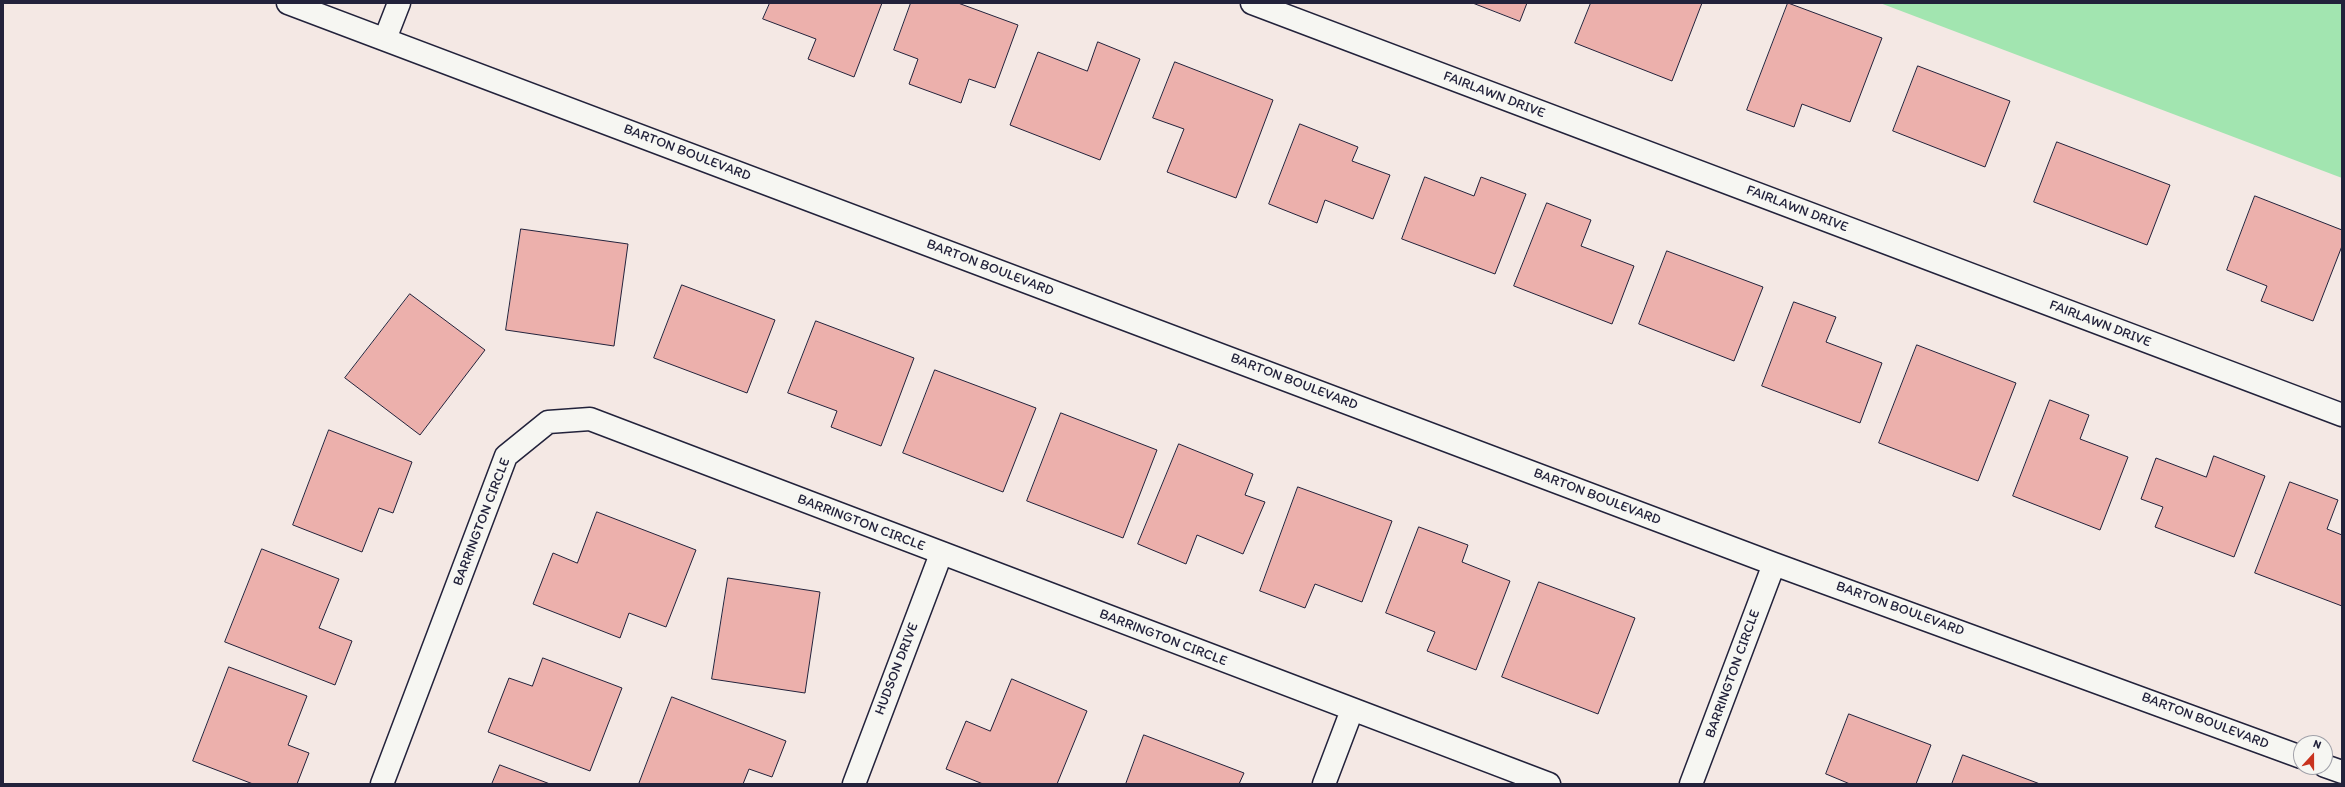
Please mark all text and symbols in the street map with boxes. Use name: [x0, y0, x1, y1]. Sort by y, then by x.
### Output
street label: FAIRLAWN DRIVE: [1441, 68, 1547, 122]
street label: BARTON BOULEVARD: [621, 121, 753, 185]
street label: FAIRLAWN DRIVE: [1744, 182, 1850, 236]
street label: BARTON BOULEVARD: [924, 236, 1056, 300]
street label: FAIRLAWN DRIVE: [2047, 297, 2153, 351]
street label: BARTON BOULEVARD: [1228, 350, 1360, 414]
street label: BARRINGTON CIRCLE: [450, 456, 514, 588]
street label: BARTON BOULEVARD: [1531, 465, 1663, 529]
street label: BARRINGTON CIRCLE: [795, 491, 927, 555]
street label: BARTON BOULEVARD: [1834, 578, 1966, 640]
street label: BARRINGTON CIRCLE: [1097, 606, 1229, 670]
street label: BARRINGTON CIRCLE: [1702, 608, 1764, 740]
street label: HUDSON DRIVE: [872, 620, 922, 718]
street label: BARTON BOULEVARD: [2139, 689, 2271, 753]
north arrow: [2293, 735, 2333, 775]
text: N: [2311, 737, 2323, 752]

